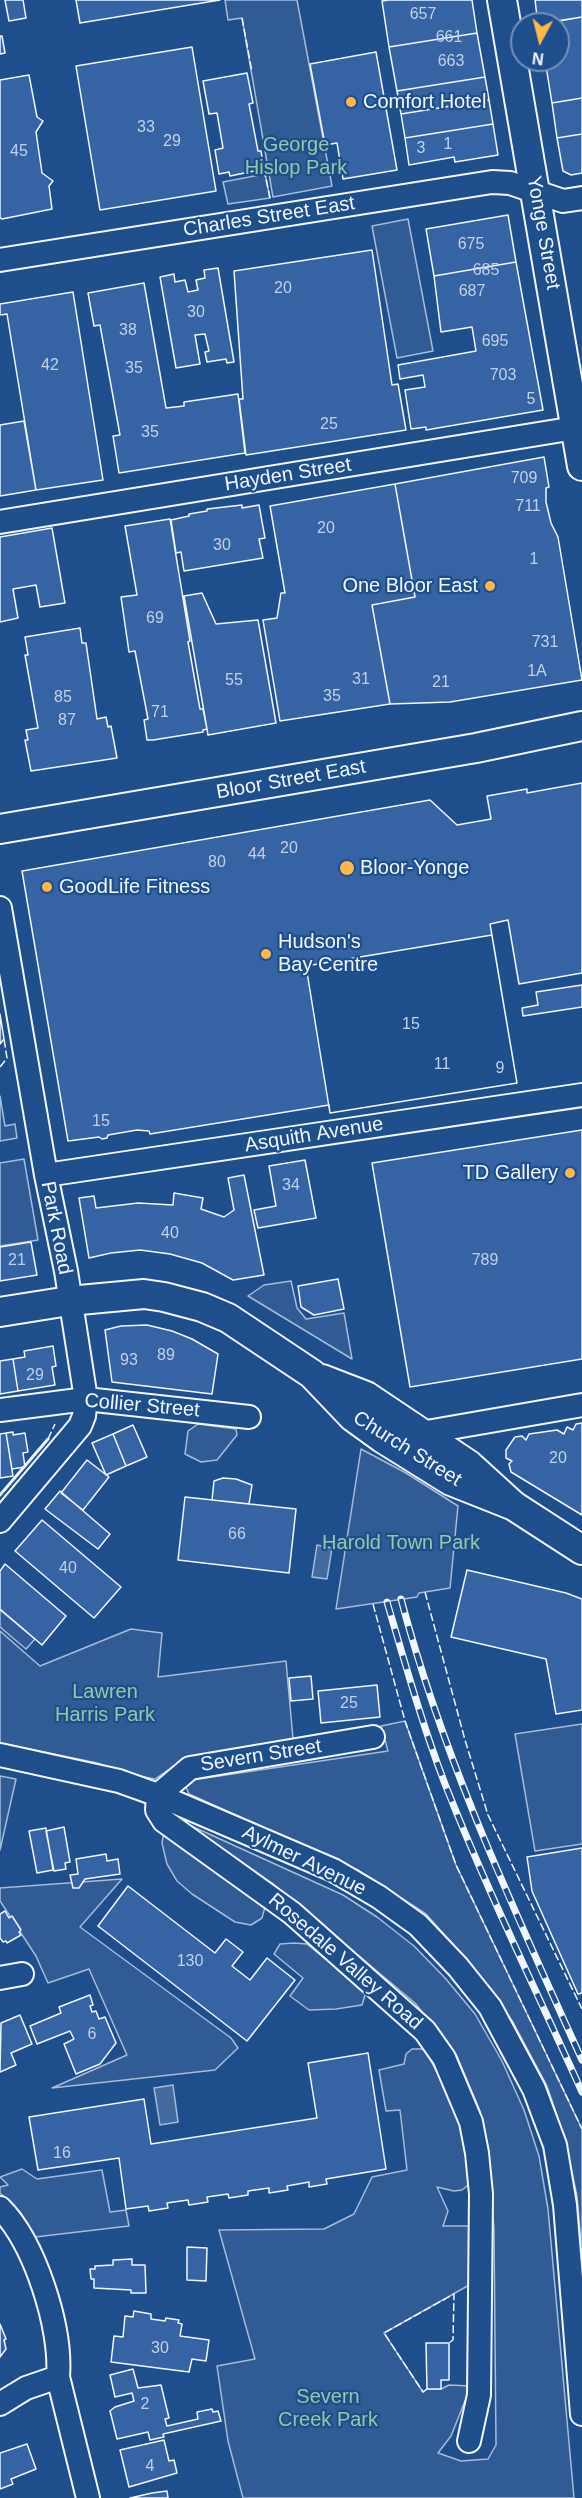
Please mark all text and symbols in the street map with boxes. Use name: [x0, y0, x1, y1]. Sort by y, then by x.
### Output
house number: 657: [410, 5, 436, 25]
north arrow: [510, 12, 570, 72]
house number: 661: [436, 28, 462, 48]
text: N: [531, 49, 545, 68]
house number: 663: [438, 52, 464, 72]
place label: Comfort Hotel: [363, 90, 486, 114]
marker: Comfort Hotel: [344, 95, 358, 109]
house number: 33: [137, 118, 155, 138]
house number: 29: [163, 132, 181, 152]
park label: George Hislop Park: [245, 133, 347, 180]
house number: 1: [444, 135, 452, 155]
house number: 3: [417, 139, 425, 159]
house number: 45: [10, 142, 28, 162]
street label: Yonge Street: [521, 174, 565, 292]
street label: Charles Street East: [181, 192, 357, 242]
house number: 675: [458, 235, 484, 255]
house number: 685: [473, 261, 499, 281]
house number: 20: [274, 279, 292, 299]
house number: 687: [459, 282, 485, 302]
house number: 30: [187, 303, 205, 323]
house number: 38: [119, 321, 137, 341]
house number: 695: [482, 332, 508, 352]
house number: 42: [41, 356, 59, 376]
house number: 35: [125, 359, 143, 379]
house number: 703: [490, 366, 516, 386]
house number: 5: [527, 390, 535, 410]
house number: 25: [320, 415, 338, 435]
house number: 35: [141, 423, 159, 443]
street label: Hayden Street: [223, 453, 353, 497]
house number: 709: [511, 469, 537, 489]
house number: 711: [515, 497, 541, 517]
house number: 20: [317, 519, 335, 539]
house number: 30: [213, 536, 231, 556]
house number: 1: [530, 550, 538, 570]
place label: One Bloor East: [342, 574, 478, 598]
marker: One Bloor East: [483, 579, 497, 593]
house number: 69: [146, 609, 164, 629]
house number: 731: [532, 633, 558, 653]
house number: 1A: [527, 662, 547, 682]
house number: 31: [352, 670, 370, 690]
house number: 55: [225, 671, 243, 691]
house number: 21: [432, 673, 450, 693]
house number: 35: [323, 687, 341, 707]
house number: 85: [54, 688, 72, 708]
house number: 71: [151, 703, 169, 723]
house number: 87: [58, 711, 76, 731]
street label: Bloor Street East: [214, 755, 368, 805]
house number: 20: [280, 839, 298, 859]
house number: 44: [248, 845, 266, 865]
house number: 80: [208, 853, 226, 873]
place label: Bloor-Yonge: [360, 856, 469, 880]
marker: Bloor-Yonge: [338, 859, 356, 877]
place label: GoodLife Fitness: [59, 875, 210, 899]
marker: GoodLife Fitness: [40, 880, 54, 894]
place label: Hudson's Bay Centre: [278, 930, 378, 977]
marker: Hudson's Bay Centre: [259, 947, 273, 961]
house number: 15: [402, 1015, 420, 1035]
house number: 11: [434, 1055, 450, 1075]
house number: 9: [496, 1059, 504, 1079]
house number: 15: [92, 1112, 110, 1132]
street label: Asquith Avenue: [243, 1112, 385, 1158]
place label: TD Gallery: [462, 1161, 558, 1185]
marker: TD Gallery: [563, 1166, 577, 1180]
house number: 34: [282, 1176, 300, 1196]
street label: Park Road: [35, 1179, 77, 1277]
house number: 40: [161, 1224, 179, 1244]
house number: 21: [8, 1251, 26, 1271]
house number: 789: [472, 1251, 498, 1271]
house number: 89: [157, 1346, 175, 1366]
house number: 93: [120, 1351, 138, 1371]
house number: 29: [26, 1366, 44, 1386]
street label: Collier Street: [83, 1389, 201, 1423]
street label: Church Street: [348, 1406, 466, 1492]
house number: 20: [549, 1449, 567, 1469]
house number: 66: [228, 1525, 246, 1545]
park label: Harold Town Park: [322, 1531, 480, 1555]
house number: 40: [59, 1559, 77, 1579]
park label: Lawren Harris Park: [55, 1680, 155, 1727]
house number: 25: [340, 1694, 358, 1714]
street label: Severn Street: [199, 1735, 323, 1777]
street label: Aylmer Avenue: [238, 1821, 370, 1901]
street label: Rosedale Valley Road: [263, 1889, 427, 2035]
house number: 130: [177, 1952, 203, 1972]
house number: 6: [88, 2025, 96, 2045]
house number: 16: [53, 2144, 71, 2164]
house number: 30: [151, 2339, 169, 2359]
park label: Severn Creek Park: [278, 2385, 378, 2432]
house number: 2: [141, 2395, 149, 2415]
house number: 4: [146, 2457, 154, 2477]

